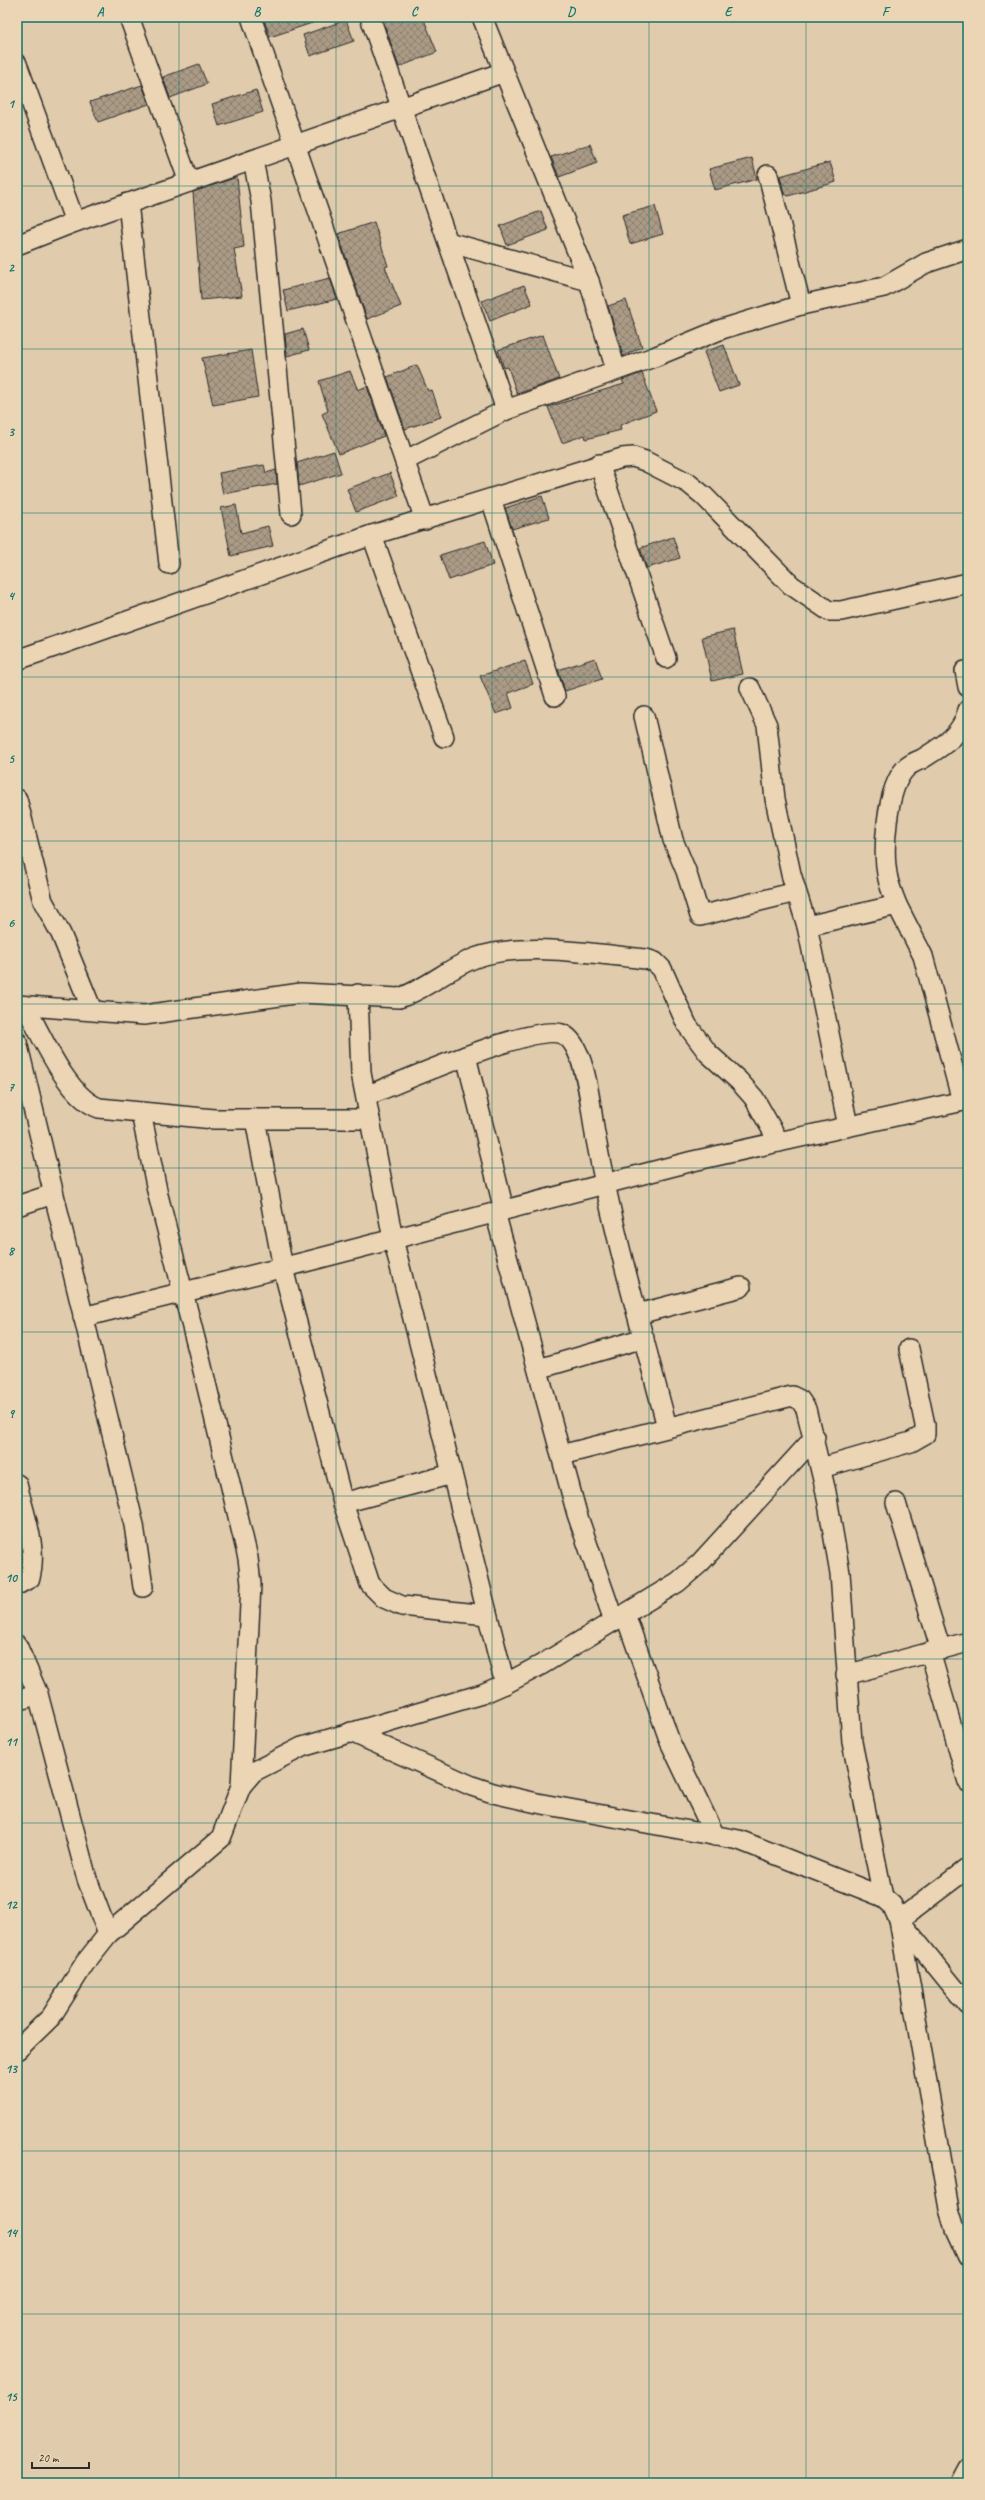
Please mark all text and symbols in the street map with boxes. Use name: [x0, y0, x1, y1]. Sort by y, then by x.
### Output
text: A: [97, 4, 105, 20]
text: B: [254, 4, 262, 20]
text: C: [411, 4, 419, 20]
text: D: [567, 4, 576, 20]
text: E: [725, 4, 734, 20]
text: F: [882, 4, 891, 20]
text: 1: [8, 96, 16, 112]
text: 2: [8, 260, 15, 276]
text: 3: [8, 424, 15, 440]
text: 4: [8, 588, 16, 604]
text: 5: [8, 751, 15, 767]
text: 6: [8, 915, 15, 931]
text: 7: [8, 1079, 15, 1095]
text: 8: [8, 1243, 16, 1259]
text: 9: [8, 1406, 15, 1422]
text: 10: [5, 1570, 18, 1586]
text: 11: [5, 1734, 19, 1750]
text: 12: [5, 1897, 18, 1913]
text: 13: [5, 2061, 18, 2077]
text: 14: [5, 2225, 19, 2241]
text: 15: [5, 2389, 18, 2405]
scale bar: [32, 2444, 89, 2470]
text: 20 m: [38, 2450, 60, 2466]

